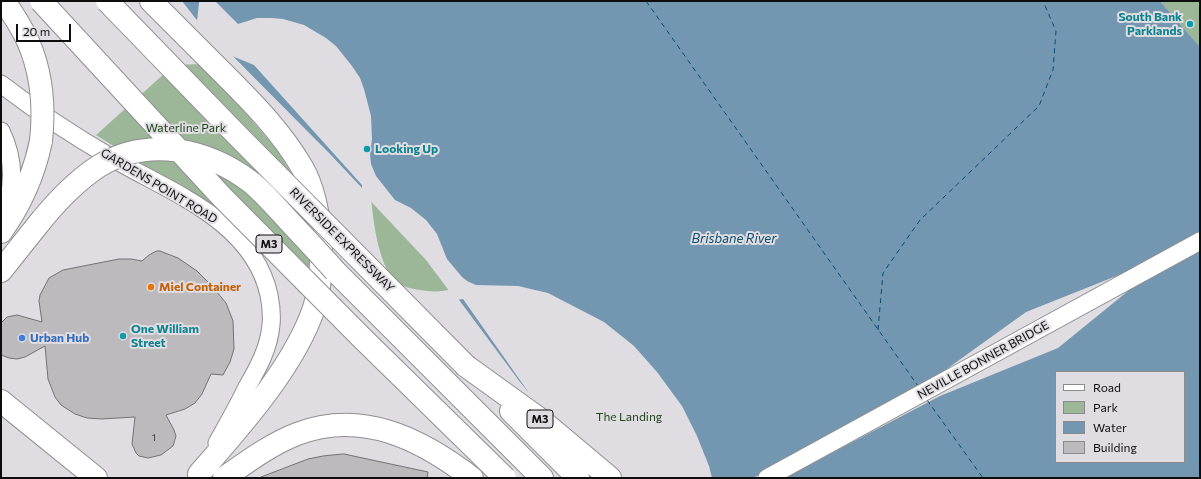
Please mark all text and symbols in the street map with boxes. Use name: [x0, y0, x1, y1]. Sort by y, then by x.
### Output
place label: South Bank Parklands: [1118, 10, 1182, 38]
scale bar: [18, 16, 73, 42]
marker: South Bank Parklands: [1185, 19, 1195, 29]
text: 20 m: [23, 24, 50, 38]
park label: Waterline Park: [146, 121, 226, 135]
place label: Looking Up: [375, 142, 438, 156]
marker: Looking Up: [362, 144, 372, 154]
street label: GARDENS POINT ROAD: [98, 145, 220, 227]
street label: RIVERSIDE EXPRESSWAY: [287, 185, 397, 295]
water label: Brisbane River: [692, 231, 776, 247]
road number: M3: [256, 235, 282, 253]
place label: Miel Container: [159, 280, 241, 294]
marker: Miel Container: [146, 282, 156, 292]
street label: NEVILLE BONNER BRIDGE: [915, 318, 1051, 402]
place label: One William Street: [131, 322, 199, 350]
place label: Urban Hub: [30, 331, 89, 345]
marker: One William Street: [118, 331, 128, 341]
marker: Urban Hub: [17, 333, 27, 343]
legend: [1055, 371, 1185, 463]
text: Road: [1093, 380, 1121, 394]
text: Park: [1093, 400, 1118, 414]
road number: M3: [527, 410, 553, 428]
park label: The Landing: [596, 410, 662, 424]
text: Water: [1093, 420, 1127, 434]
house number: 1: [152, 432, 156, 444]
text: Building: [1093, 440, 1137, 454]

